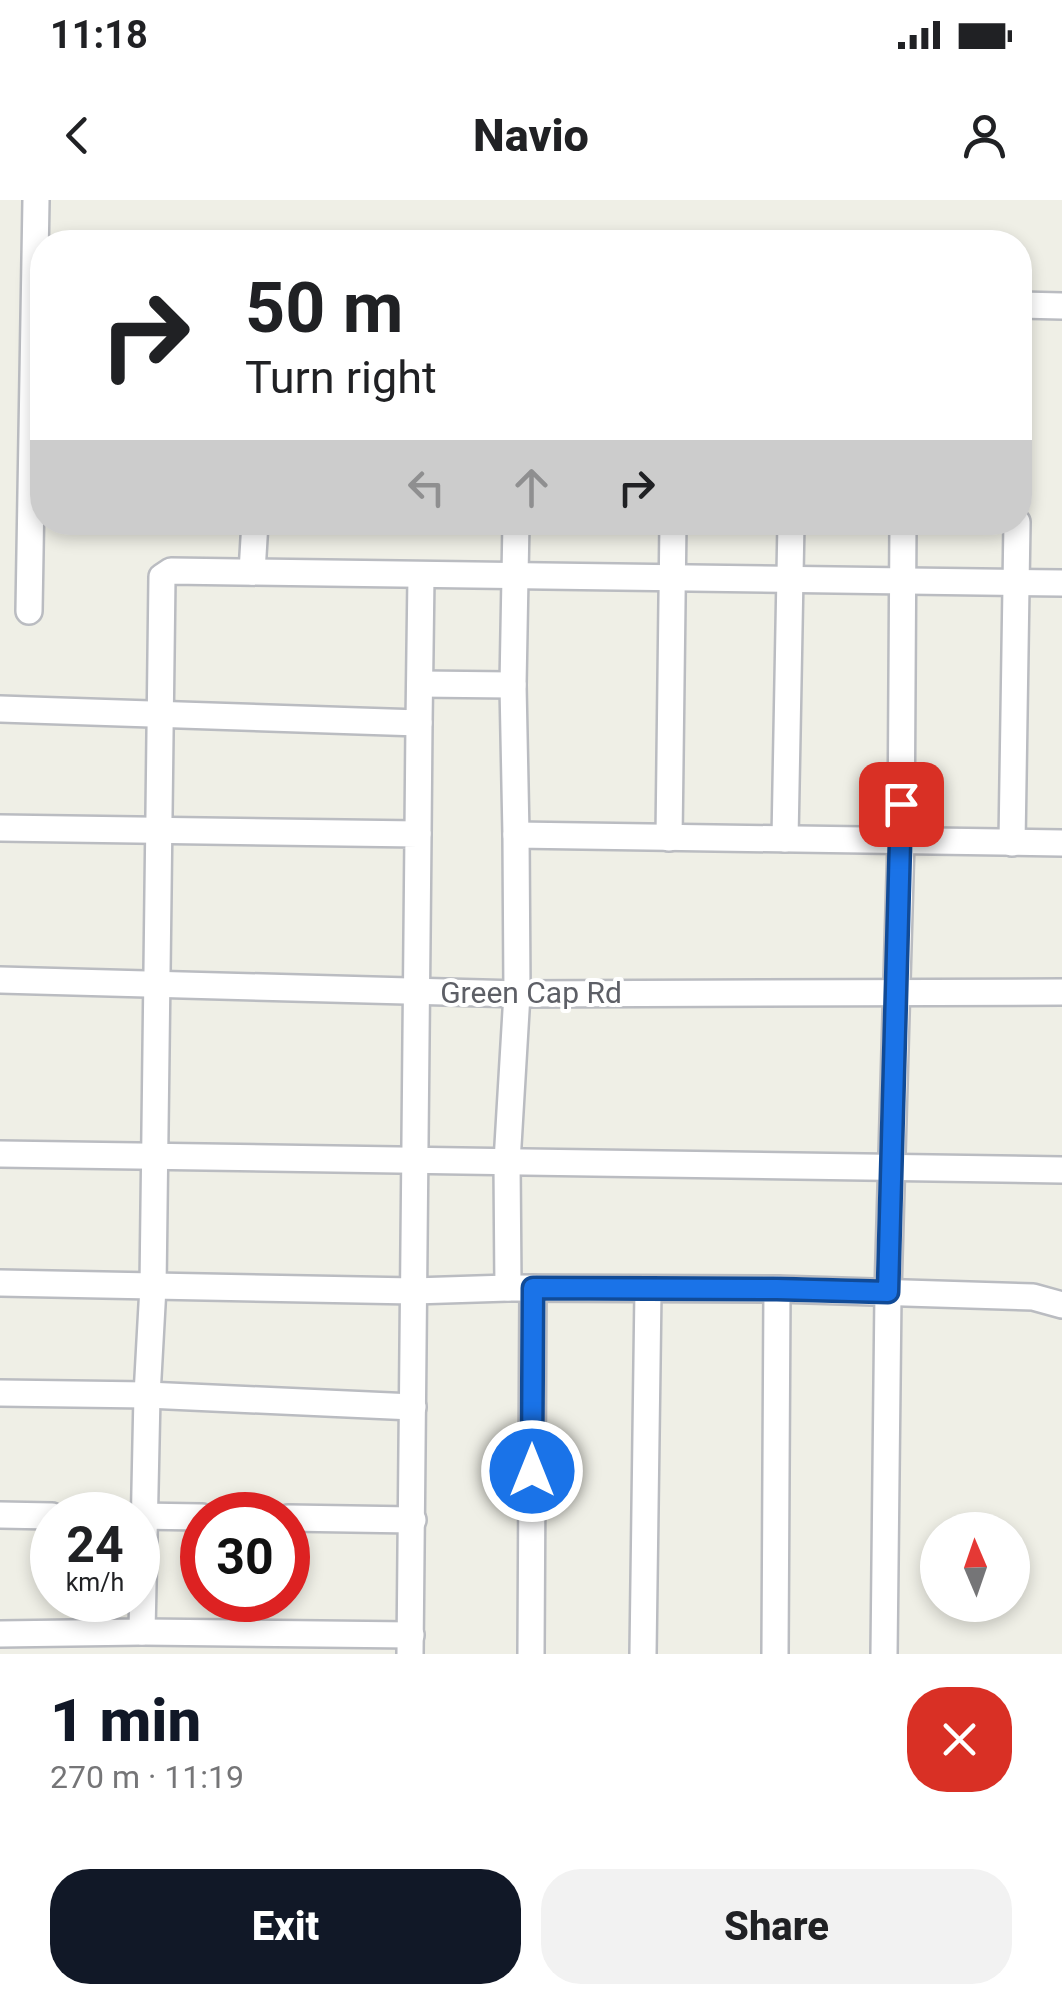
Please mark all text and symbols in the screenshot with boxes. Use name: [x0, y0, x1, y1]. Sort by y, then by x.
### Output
text: 11:18: [50, 13, 148, 57]
icon: back: [50, 108, 105, 163]
icon: person: [957, 108, 1012, 163]
text: Navio: [473, 109, 589, 162]
text: 50 m: [245, 267, 403, 349]
icon: right: [80, 270, 210, 400]
text: Turn right: [245, 351, 437, 404]
icon: left: [399, 460, 454, 515]
icon: ahead: [504, 460, 559, 515]
icon: right: [609, 460, 664, 515]
pin: [859, 762, 944, 847]
icon: arrive: [874, 777, 929, 832]
street label: Green Cap Rd: [440, 975, 622, 1010]
position arrow: [480, 1419, 584, 1523]
speed limit sign: 30: [180, 1492, 310, 1622]
north arrow: [920, 1512, 1030, 1622]
map controls: [920, 1512, 1030, 1622]
text: 24: [66, 1516, 124, 1574]
text: km/h: [66, 1568, 124, 1597]
text: 1 min: [50, 1685, 201, 1756]
button: close: [907, 1687, 1012, 1792]
text: 270 m · 11:19: [50, 1758, 244, 1796]
button: Exit: [50, 1869, 521, 1984]
button: Share: [541, 1869, 1012, 1984]

